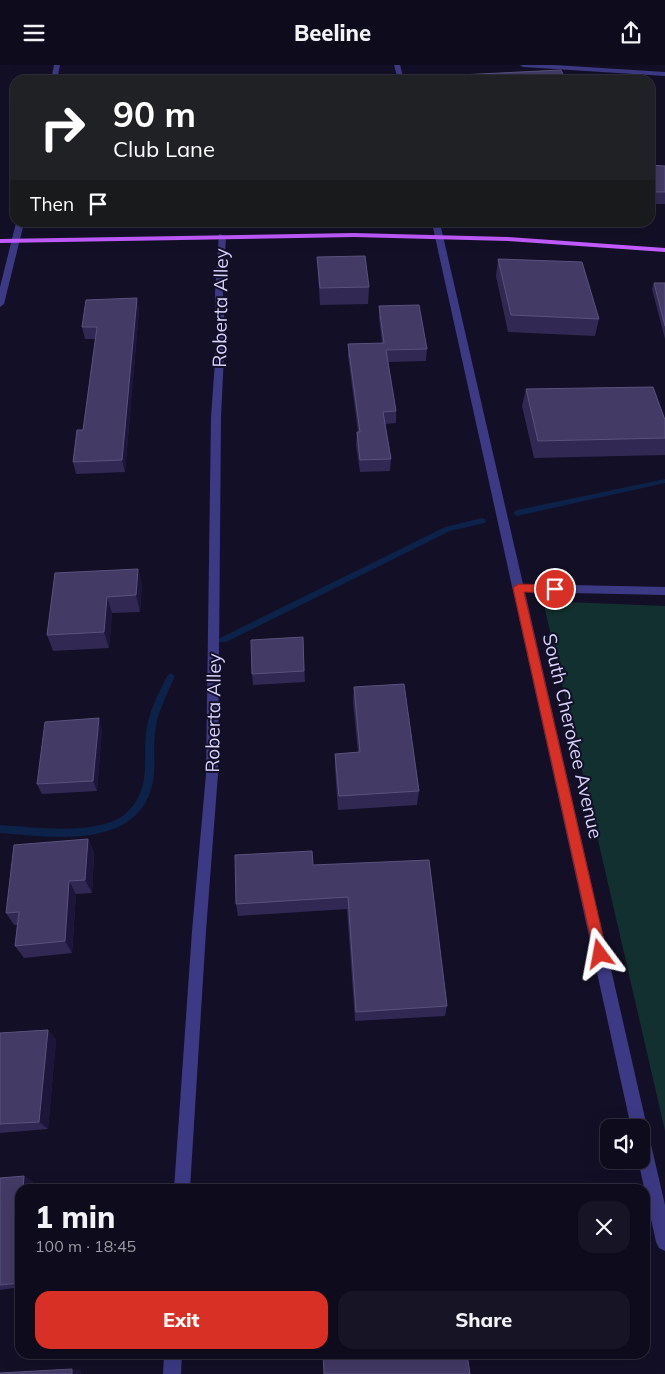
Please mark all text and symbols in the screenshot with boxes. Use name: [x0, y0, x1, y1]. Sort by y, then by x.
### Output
icon: menu: [20, 19, 48, 47]
text: Beeline: [294, 19, 371, 47]
icon: share: [617, 19, 645, 47]
text: 90 m: [113, 92, 196, 136]
icon: right: [30, 95, 95, 160]
text: Club Lane: [113, 135, 215, 163]
icon: arrive: [84, 190, 112, 218]
text: Then: [30, 192, 74, 216]
street label: Roberta Alley: [207, 248, 233, 368]
pin: [534, 568, 576, 610]
icon: arrive: [541, 575, 569, 603]
street label: South Cherokee Avenue: [538, 631, 608, 841]
street label: Roberta Alley: [200, 653, 226, 773]
position arrow: [573, 927, 625, 979]
map controls: [600, 1119, 650, 1169]
button: sound: [600, 1119, 650, 1169]
text: 1 min: [35, 1198, 115, 1236]
button: close: [578, 1201, 630, 1253]
text: 100 m · 18:45: [35, 1236, 136, 1256]
button: Exit: [35, 1291, 328, 1349]
button: Share: [338, 1291, 630, 1349]

